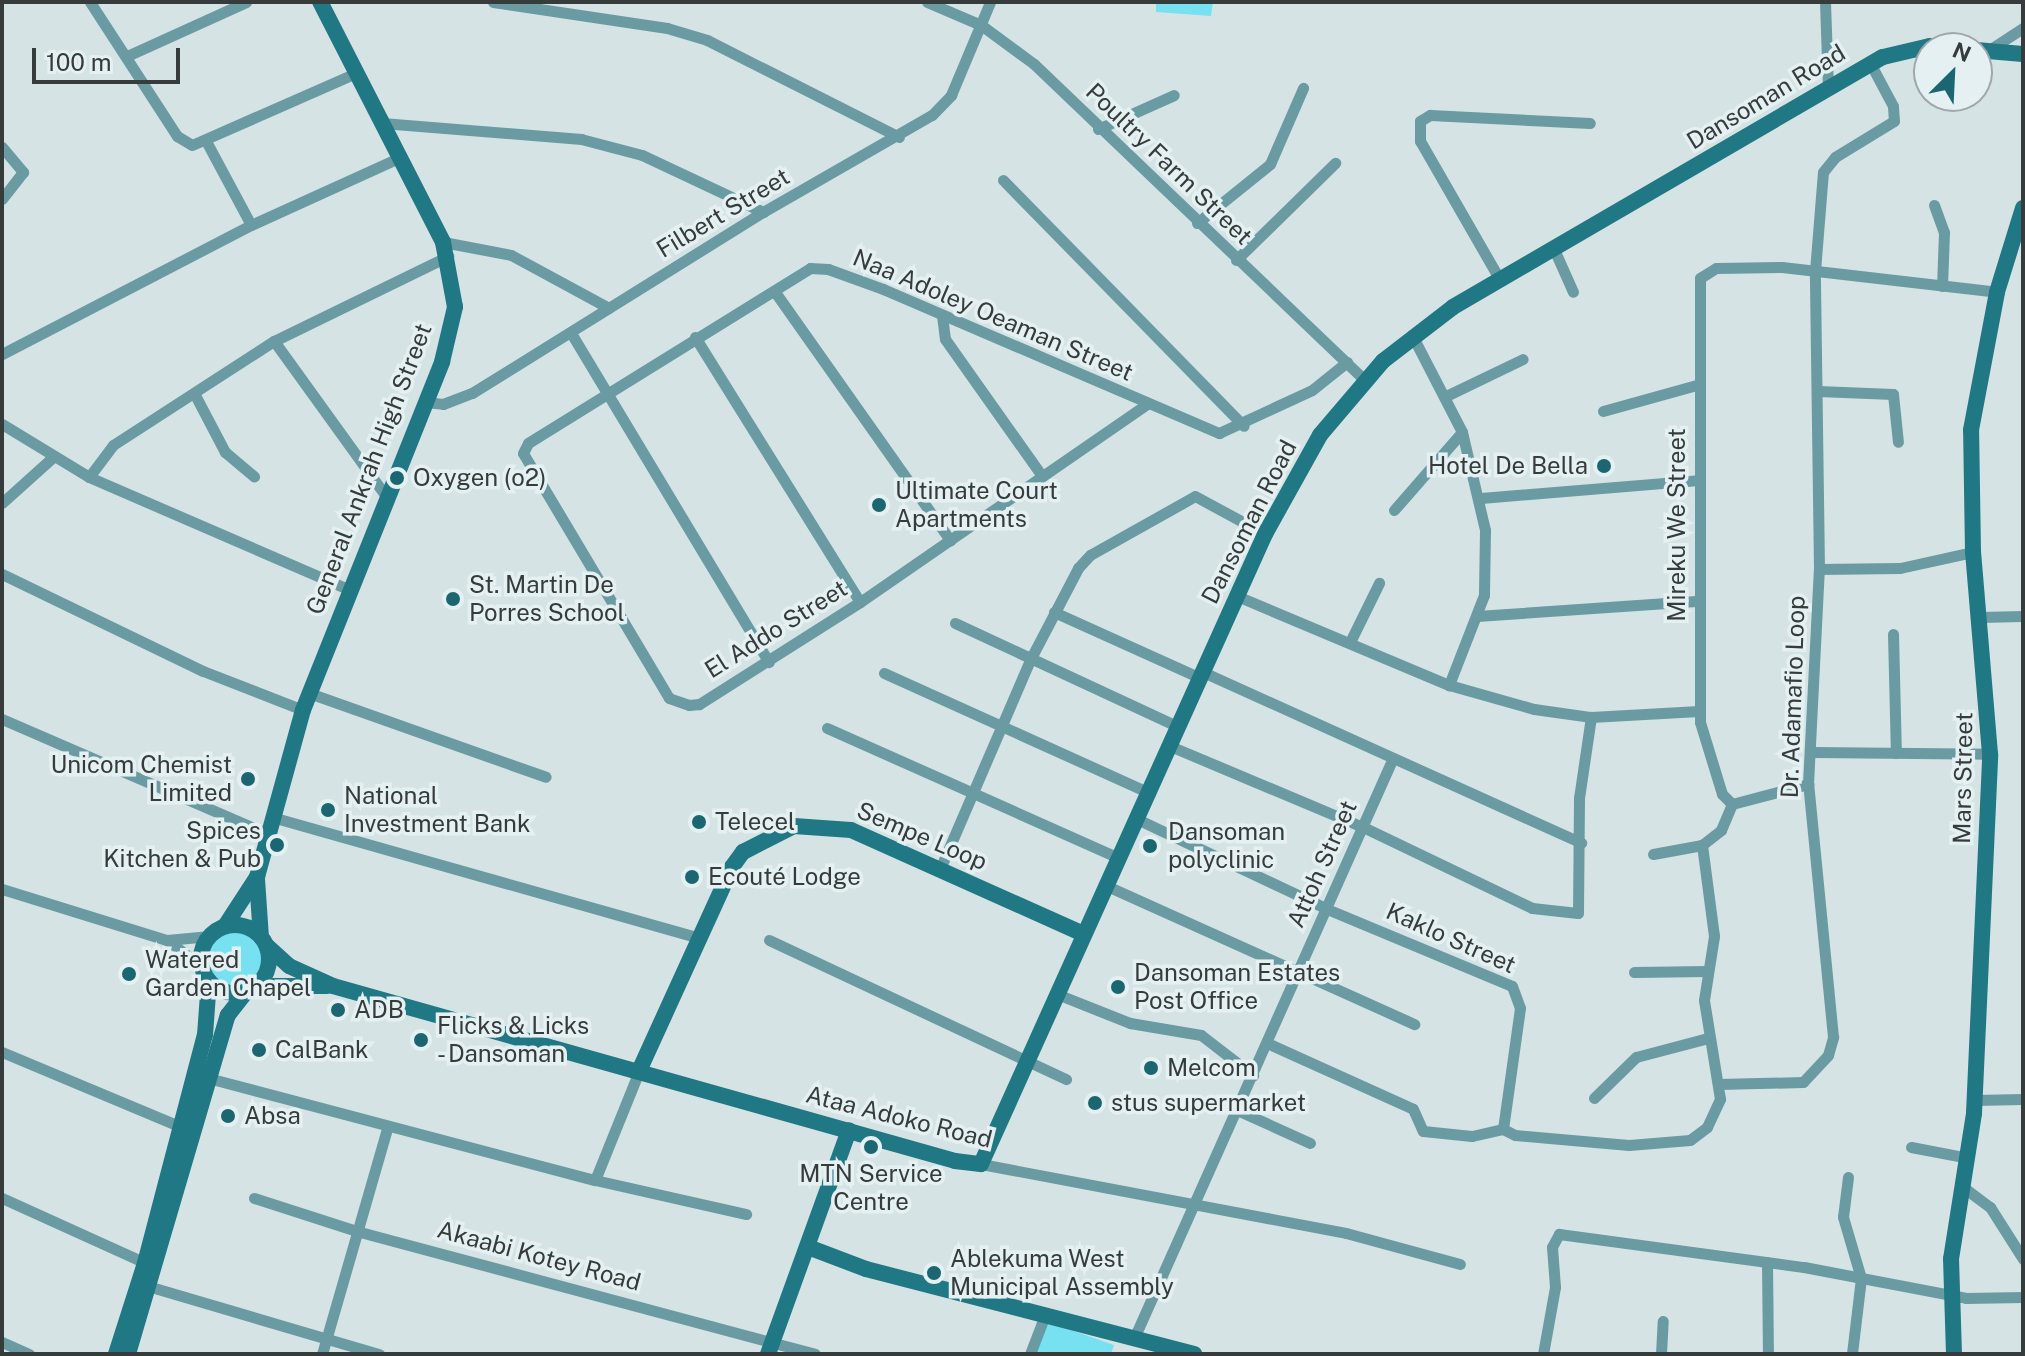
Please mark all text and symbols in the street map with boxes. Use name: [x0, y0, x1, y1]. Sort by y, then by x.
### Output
scale bar: [36, 32, 184, 82]
north arrow: [1913, 32, 1993, 112]
text: N: [1949, 37, 1975, 67]
street label: Dansoman Road: [1681, 38, 1851, 156]
text: 100 m: [46, 48, 112, 76]
street label: Poultry Farm Street: [1080, 77, 1258, 251]
street label: Filbert Street: [651, 162, 795, 264]
street label: Naa Adoley Oeaman Street: [849, 243, 1137, 387]
street label: General Ankrah High Street: [300, 320, 438, 618]
street label: Mireku We Street: [1663, 428, 1691, 622]
street label: Dansoman Road: [1195, 435, 1303, 609]
place label: Hotel De Bella: [1428, 452, 1588, 480]
marker: Hotel De Bella: [1595, 457, 1613, 475]
place label: Oxygen (o2): [413, 464, 546, 492]
marker: Oxygen (o2): [388, 469, 406, 487]
place label: Ultimate Court Apartments: [895, 477, 1058, 533]
marker: Ultimate Court Apartments: [870, 496, 888, 514]
place label: St. Martin De Porres School: [469, 571, 625, 627]
street label: El Addo Street: [699, 574, 853, 684]
marker: St. Martin De Porres School: [444, 590, 462, 608]
street label: Dr. Adamafio Loop: [1775, 595, 1811, 799]
street label: Mars Street: [1947, 712, 1979, 844]
place label: Unicom Chemist Limited: [50, 751, 232, 807]
marker: Unicom Chemist Limited: [239, 770, 257, 788]
place label: National Investment Bank: [344, 782, 530, 838]
street label: Sempe Loop: [852, 796, 992, 876]
street label: Attoh Street: [1281, 796, 1363, 932]
marker: National Investment Bank: [319, 801, 337, 819]
place label: Telecel: [715, 808, 795, 836]
marker: Telecel: [690, 813, 708, 831]
place label: Spices Kitchen & Pub: [103, 817, 261, 873]
place label: Dansoman polyclinic: [1168, 818, 1285, 874]
marker: Dansoman polyclinic: [1139, 835, 1161, 857]
marker: Spices Kitchen & Pub: [268, 836, 286, 854]
place label: Ecouté Lodge: [708, 863, 861, 891]
marker: Ecouté Lodge: [683, 868, 701, 886]
street label: Kaklo Street: [1382, 897, 1520, 979]
place label: Watered Garden Chapel: [145, 946, 311, 1002]
place label: Dansoman Estates Post Office: [1134, 959, 1340, 1015]
marker: Watered Garden Chapel: [120, 965, 138, 983]
marker: Dansoman Estates Post Office: [1109, 978, 1127, 996]
place label: ADB: [354, 996, 404, 1024]
marker: ADB: [329, 1001, 347, 1019]
place label: Flicks & Licks - Dansoman: [437, 1012, 589, 1068]
marker: Flicks & Licks - Dansoman: [412, 1031, 430, 1049]
place label: CalBank: [275, 1036, 369, 1064]
marker: CalBank: [250, 1041, 268, 1059]
place label: Melcom: [1167, 1054, 1256, 1082]
marker: Melcom: [1142, 1059, 1160, 1077]
street label: Ataa Adoko Road: [803, 1080, 995, 1154]
place label: stus supermarket: [1111, 1089, 1306, 1117]
marker: stus supermarket: [1086, 1094, 1104, 1112]
place label: Absa: [244, 1102, 301, 1130]
marker: Absa: [219, 1107, 237, 1125]
marker: MTN Service Centre: [862, 1138, 880, 1156]
place label: MTN Service Centre: [799, 1160, 943, 1216]
street label: Akaabi Kotey Road: [434, 1215, 644, 1297]
place label: Ablekuma West Municipal Assembly: [950, 1245, 1174, 1301]
marker: Ablekuma West Municipal Assembly: [925, 1264, 943, 1282]

